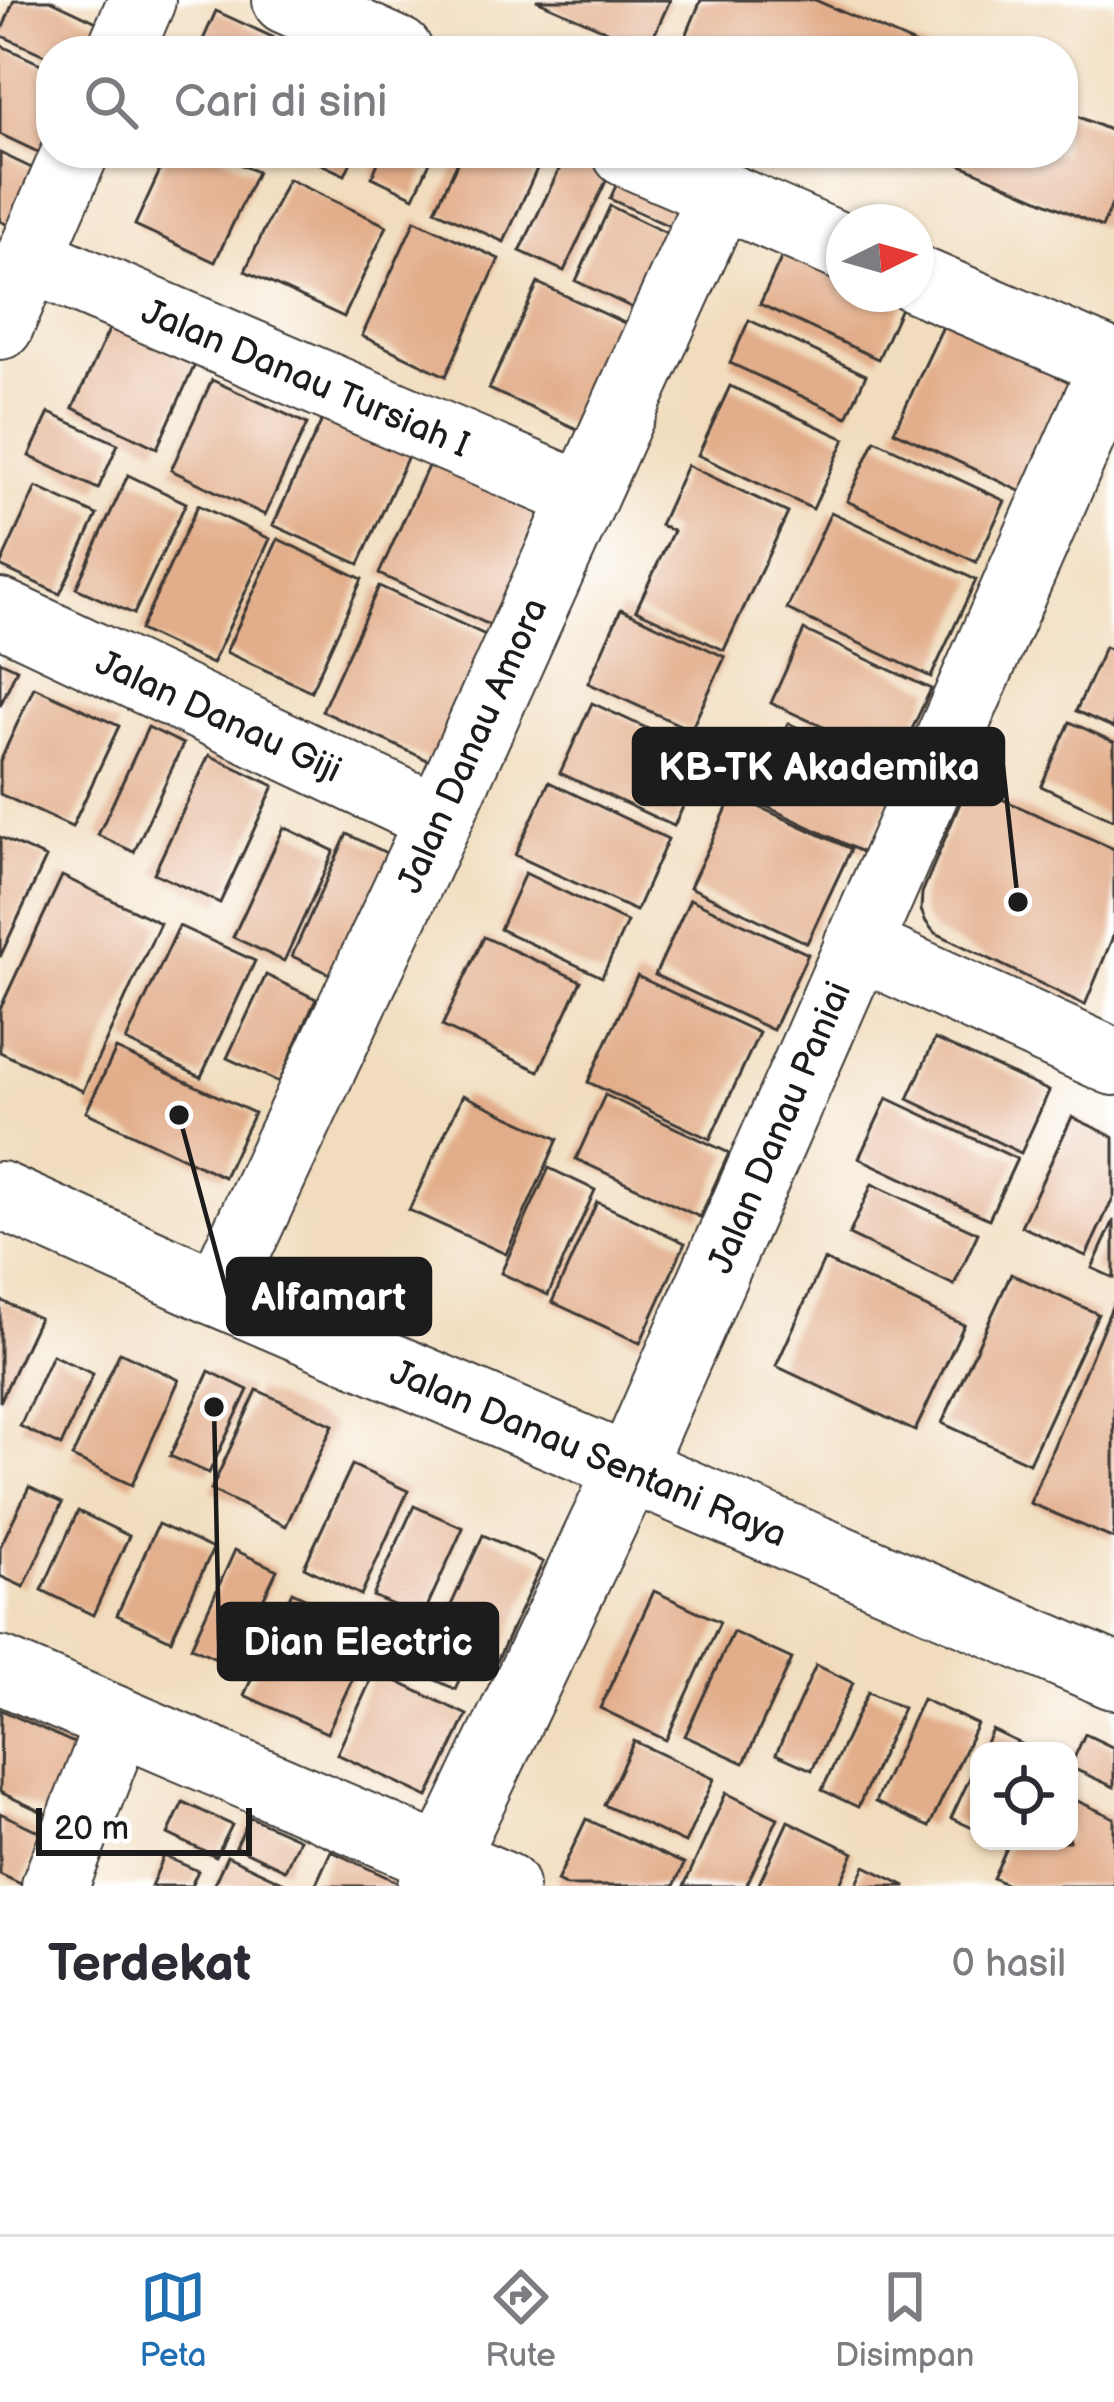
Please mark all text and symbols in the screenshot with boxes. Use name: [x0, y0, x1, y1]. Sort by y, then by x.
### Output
search box: [36, 36, 1078, 168]
icon: search: [78, 69, 144, 135]
text: Cari di sini: [174, 75, 388, 130]
north arrow: [826, 204, 934, 312]
street label: Jalan Danau Tursiah I: [135, 291, 475, 468]
street label: Jalan Danau Amora: [389, 592, 558, 900]
street label: Jalan Danau Giji: [88, 642, 347, 793]
callout: KB-TK Akademika: [634, 729, 1003, 804]
text: KB-TK Akademika: [658, 745, 980, 792]
street label: Jalan Danau Paniai: [699, 976, 861, 1280]
callout: Alfamart: [228, 1259, 430, 1334]
text: Alfamart: [251, 1275, 406, 1322]
street label: Jalan Danau Sentani Raya: [383, 1351, 793, 1557]
callout: Dian Electric: [219, 1604, 497, 1679]
text: Dian Electric: [243, 1620, 473, 1667]
map controls: [970, 1742, 1078, 1850]
button: locate: [970, 1742, 1078, 1850]
scale bar: [36, 1802, 252, 1855]
text: 20 m: [54, 1809, 129, 1849]
text: Terdekat: [48, 1934, 251, 1995]
text: 0 hasil: [952, 1941, 1066, 1988]
tab: Peta: [140, 2264, 206, 2376]
tab: Rute: [485, 2264, 556, 2376]
tab: Disimpan: [835, 2264, 974, 2376]

